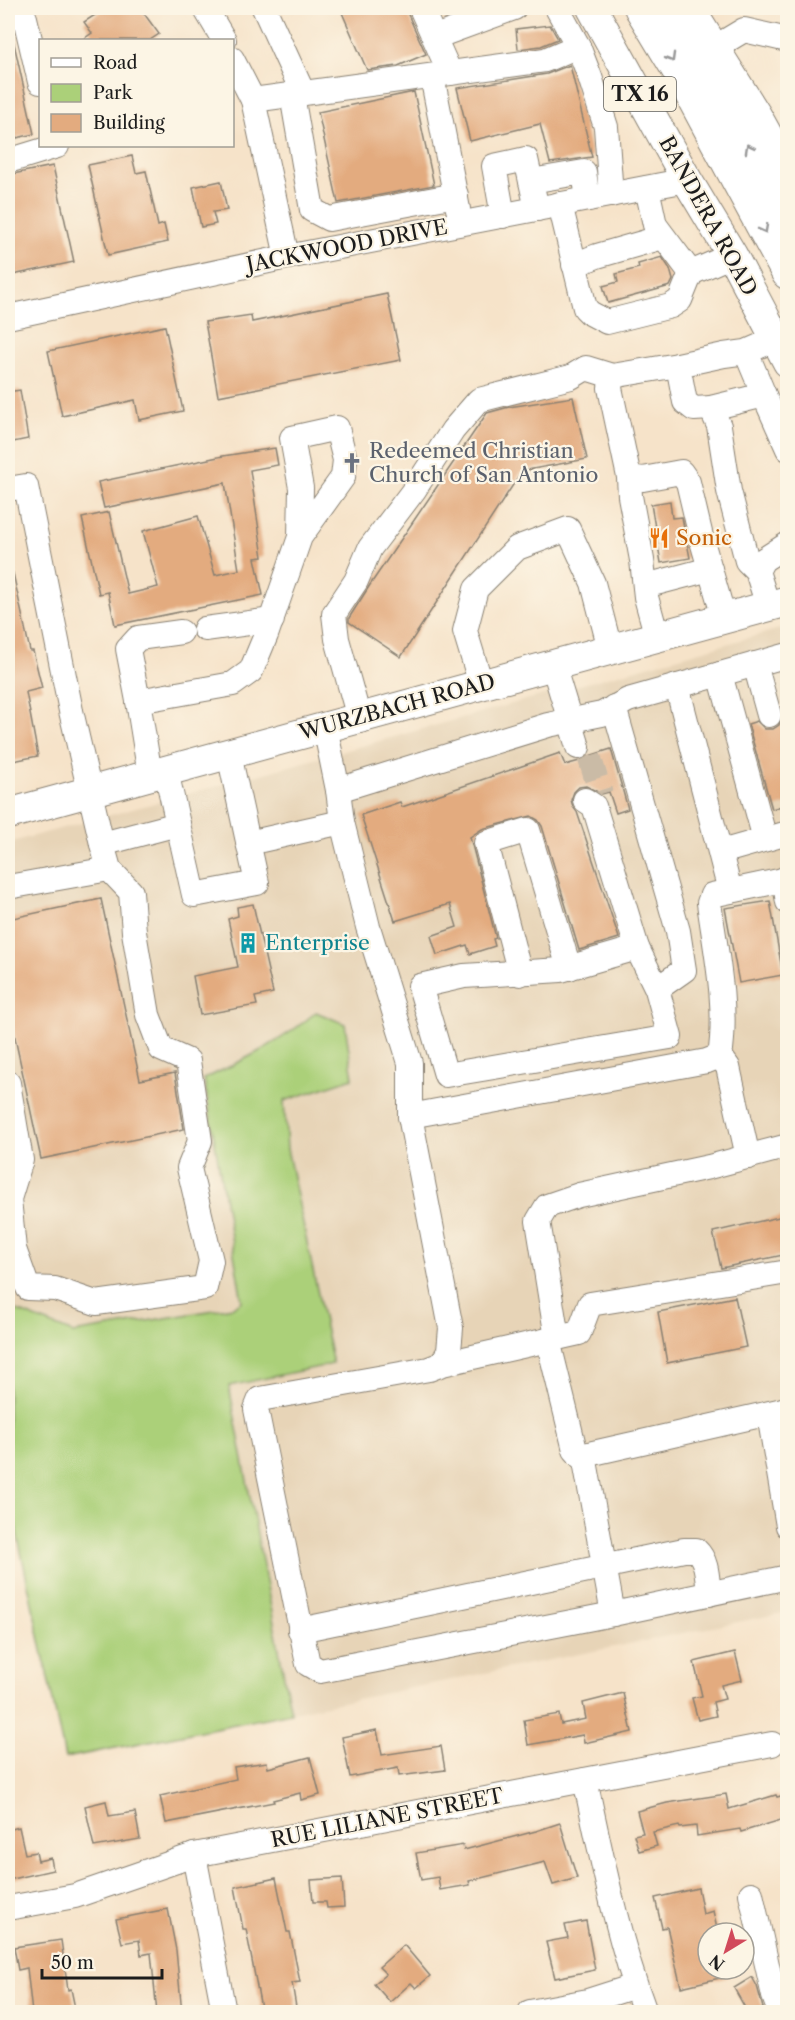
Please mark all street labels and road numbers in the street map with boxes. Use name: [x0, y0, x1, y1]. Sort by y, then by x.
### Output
road number: TX 16: [604, 77, 676, 111]
street label: BANDERA ROAD: [654, 132, 763, 300]
street label: JACKWOOD DRIVE: [241, 214, 450, 278]
street label: WURZBACH ROAD: [295, 668, 498, 745]
street label: RUE LILIANE STREET: [269, 1783, 505, 1852]

